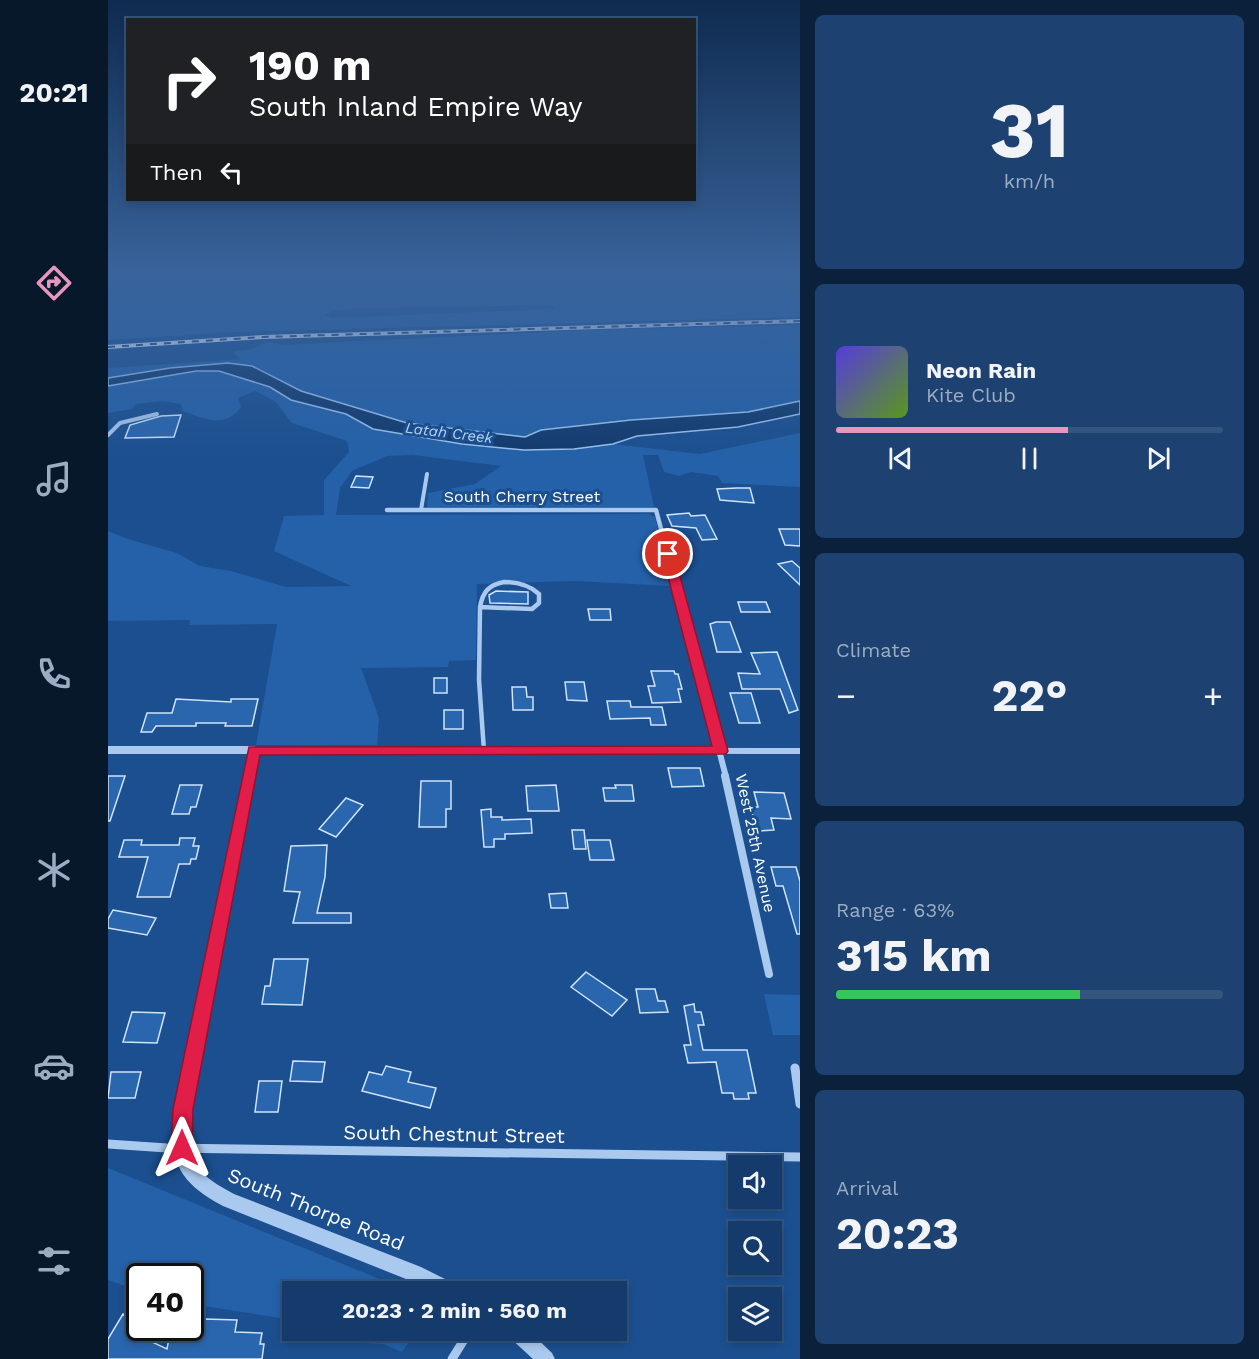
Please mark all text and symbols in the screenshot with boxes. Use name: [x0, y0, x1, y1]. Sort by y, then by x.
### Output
text: 190 m: [249, 41, 372, 90]
icon: right: [150, 42, 228, 120]
text: 20:21: [19, 77, 89, 109]
text: 31: [990, 84, 1069, 176]
text: South Inland Empire Way: [249, 91, 582, 123]
icon: left: [215, 156, 248, 189]
text: Then: [150, 160, 203, 185]
text: km/h: [1004, 169, 1055, 193]
icon: directions: [33, 262, 75, 304]
text: Neon Rain: [926, 358, 1036, 383]
text: Kite Club: [926, 383, 1016, 407]
water label: Latah Creek: [404, 419, 495, 447]
icon: previous: [884, 442, 917, 475]
icon: pause: [1013, 442, 1046, 475]
icon: next: [1142, 442, 1175, 475]
icon: music: [33, 458, 75, 500]
street label: South Cherry Street: [444, 487, 601, 506]
pin: [642, 528, 693, 579]
icon: arrive: [651, 537, 684, 570]
text: Climate: [836, 638, 911, 662]
icon: phone: [33, 653, 75, 695]
text: 22°: [992, 669, 1067, 722]
text: −: [836, 676, 856, 715]
text: +: [1203, 676, 1223, 715]
street label: West 25th Avenue: [732, 772, 779, 914]
icon: climate: [33, 849, 75, 891]
text: Range · 63%: [836, 898, 954, 922]
text: 315 km: [836, 929, 992, 982]
icon: car: [33, 1045, 75, 1087]
position arrow: [150, 1116, 214, 1180]
street label: South Chestnut Street: [343, 1120, 566, 1148]
map controls: [728, 1155, 782, 1341]
button: sound: [728, 1155, 782, 1209]
street label: South Thorpe Road: [224, 1163, 408, 1255]
text: Arrival: [836, 1176, 898, 1200]
text: 20:23: [836, 1207, 959, 1260]
button: search: [728, 1221, 782, 1275]
icon: filters: [33, 1240, 75, 1282]
speed limit sign: 40: [126, 1263, 204, 1341]
button: layers: [728, 1287, 782, 1341]
text: 20:23 · 2 min · 560 m: [342, 1298, 567, 1323]

